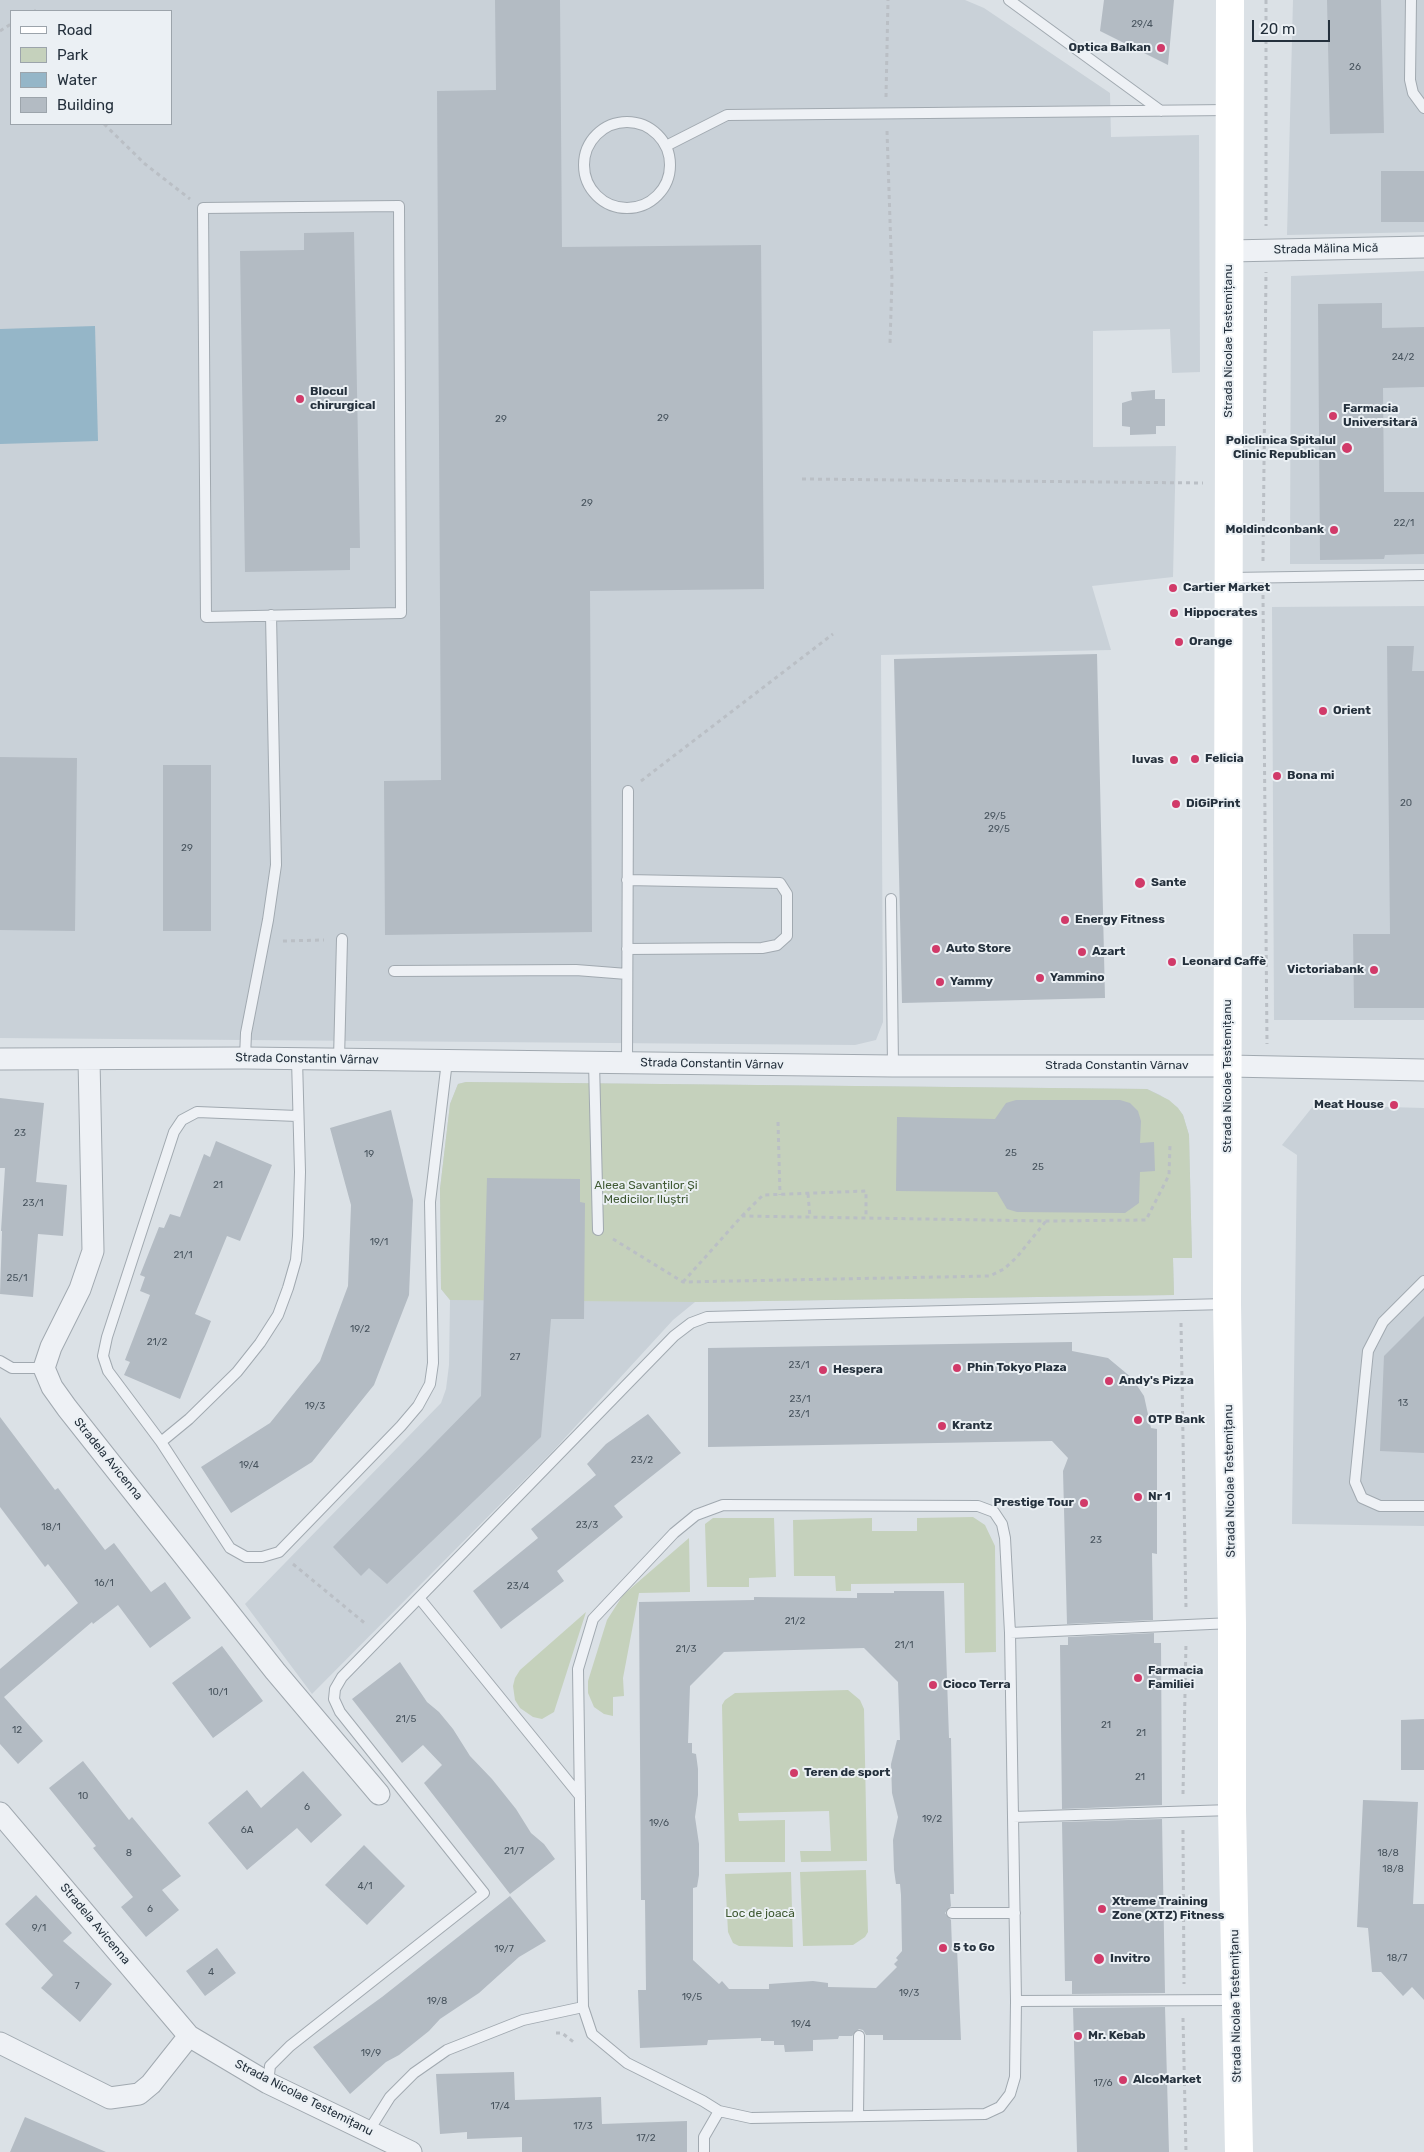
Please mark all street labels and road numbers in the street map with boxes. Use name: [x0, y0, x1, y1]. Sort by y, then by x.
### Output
street label: Strada Mălina Mică: [1274, 241, 1378, 257]
street label: Strada Nicolae Testemițanu: [1222, 264, 1236, 418]
street label: Strada Nicolae Testemițanu: [1221, 999, 1235, 1153]
street label: Strada Constantin Vârnav: [235, 1051, 379, 1067]
street label: Strada Constantin Vârnav: [640, 1056, 784, 1072]
street label: Strada Constantin Vârnav: [1045, 1059, 1189, 1073]
street label: Strada Nicolae Testemițanu: [1221, 1404, 1239, 1558]
street label: Stradela Avicenna: [71, 1415, 145, 1503]
street label: Stradela Avicenna: [57, 1881, 133, 1967]
street label: Strada Nicolae Testemițanu: [1227, 1929, 1245, 2083]
street label: Strada Nicolae Testemițanu: [232, 2057, 376, 2139]

